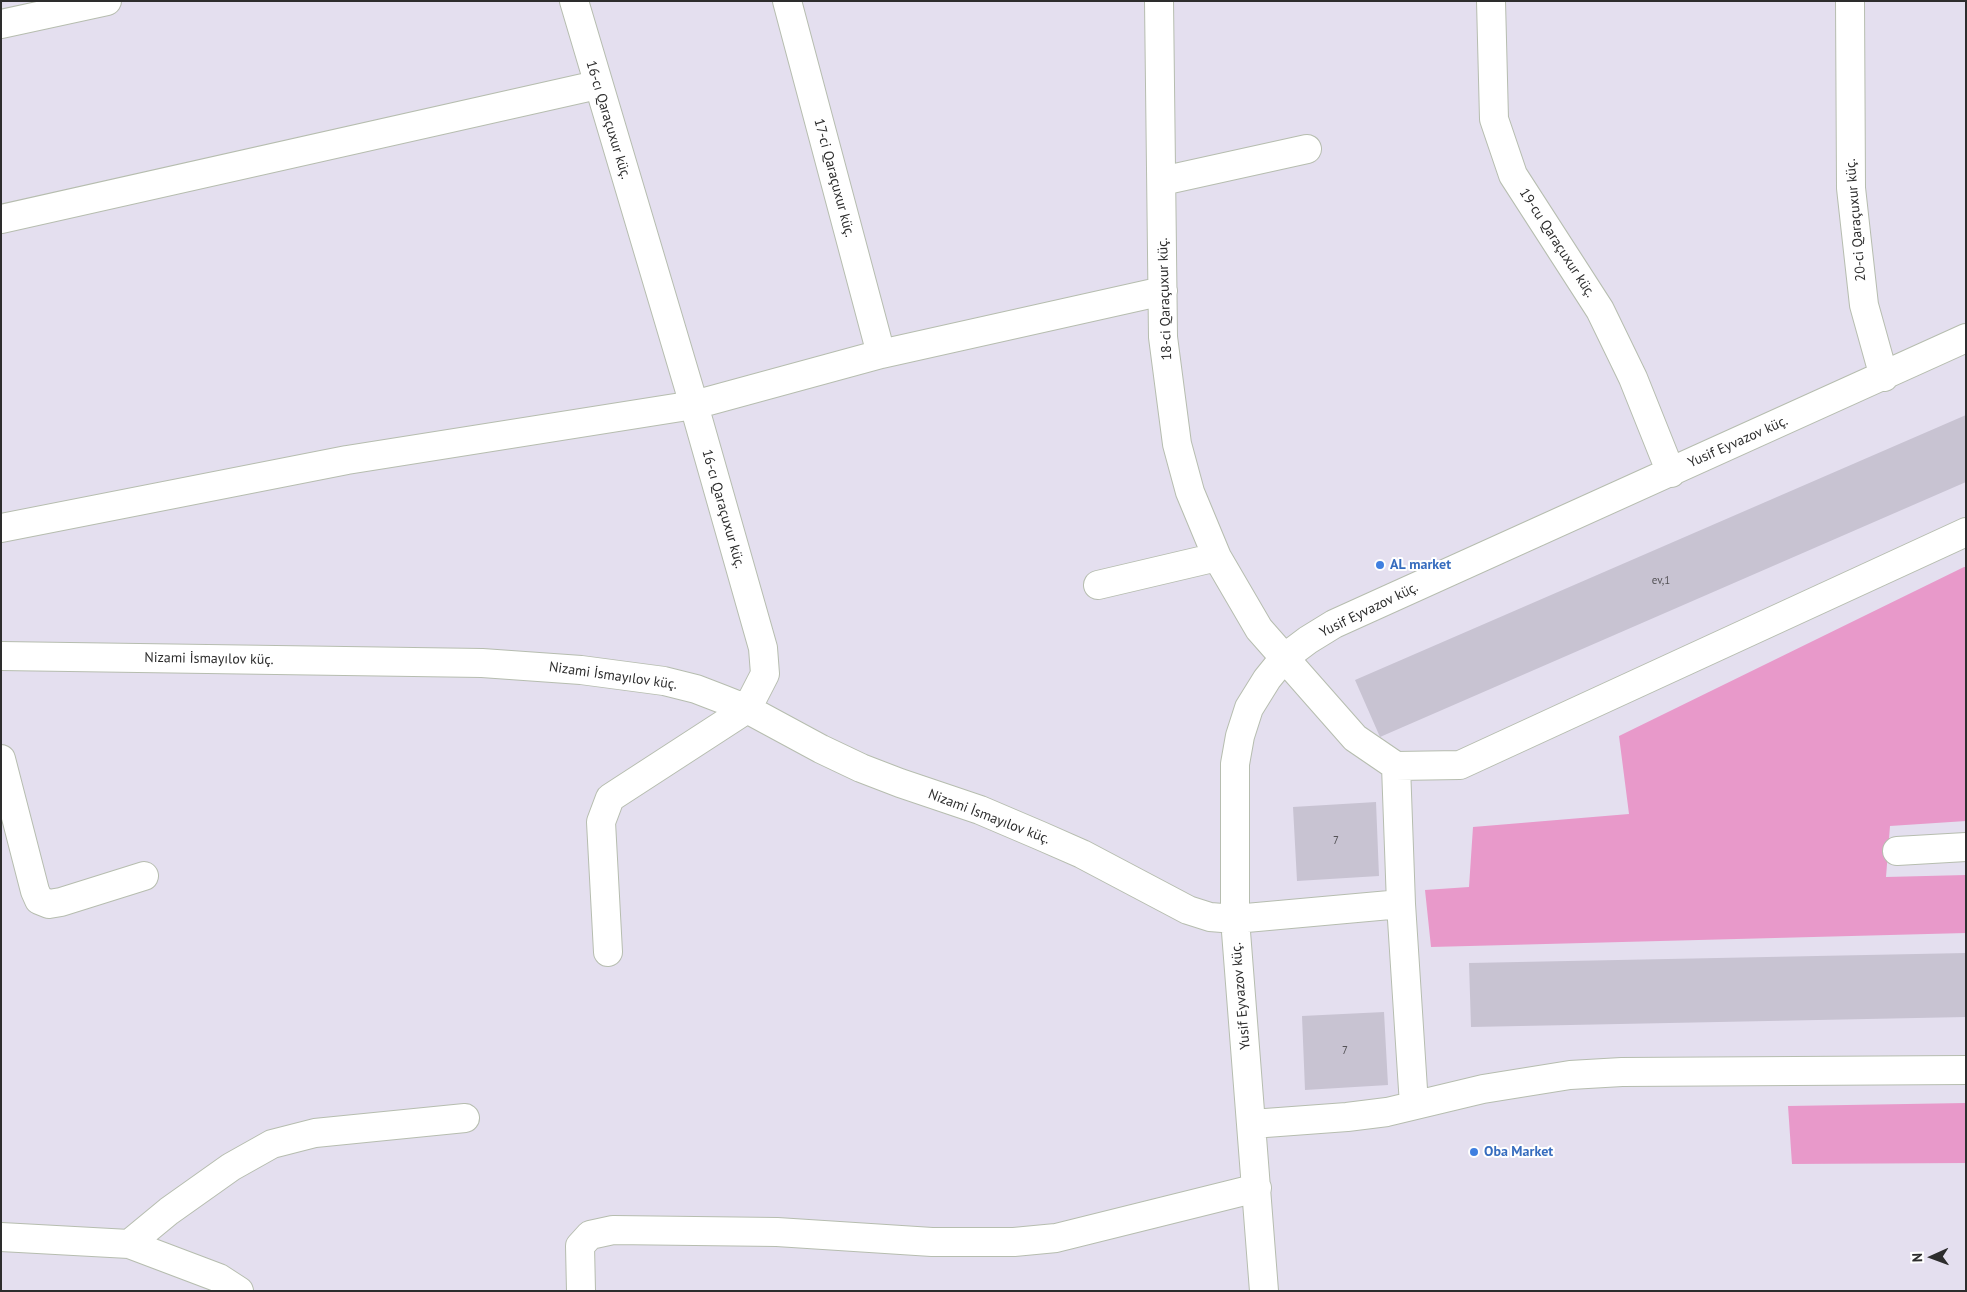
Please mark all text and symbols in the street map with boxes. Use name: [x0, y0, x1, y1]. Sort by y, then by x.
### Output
street label: 16-cı Qaraçuxur küç.: [582, 59, 634, 181]
street label: 17-ci Qaraçuxur küç.: [810, 117, 858, 239]
street label: 20-ci Qaraçuxur küç.: [1842, 158, 1870, 282]
street label: 19-cu Qaraçuxur küç.: [1515, 185, 1599, 301]
street label: 18-ci Qaraçuxur küç.: [1154, 237, 1176, 361]
street label: Yusif Eyvazov küç.: [1686, 412, 1790, 472]
street label: 16-cı Qaraçuxur küç.: [698, 448, 748, 570]
place label: AL market: [1390, 557, 1451, 573]
marker: AL market: [1374, 559, 1386, 571]
house number: ev,1: [1652, 574, 1670, 588]
street label: Yusif Eyvazov küç.: [1317, 579, 1421, 641]
street label: Nizami İsmayılov küç.: [144, 649, 274, 669]
street label: Nizami İsmayılov küç.: [548, 659, 678, 693]
street label: Nizami İsmayılov küç.: [926, 786, 1052, 848]
house number: 7: [1333, 834, 1339, 848]
street label: Yusif Eyvazov küç.: [1228, 942, 1254, 1050]
house number: 7: [1342, 1044, 1348, 1058]
place label: Oba Market: [1484, 1144, 1553, 1160]
marker: Oba Market: [1468, 1146, 1480, 1158]
north arrow: [1907, 1232, 1957, 1282]
text: N: [1908, 1253, 1926, 1262]

